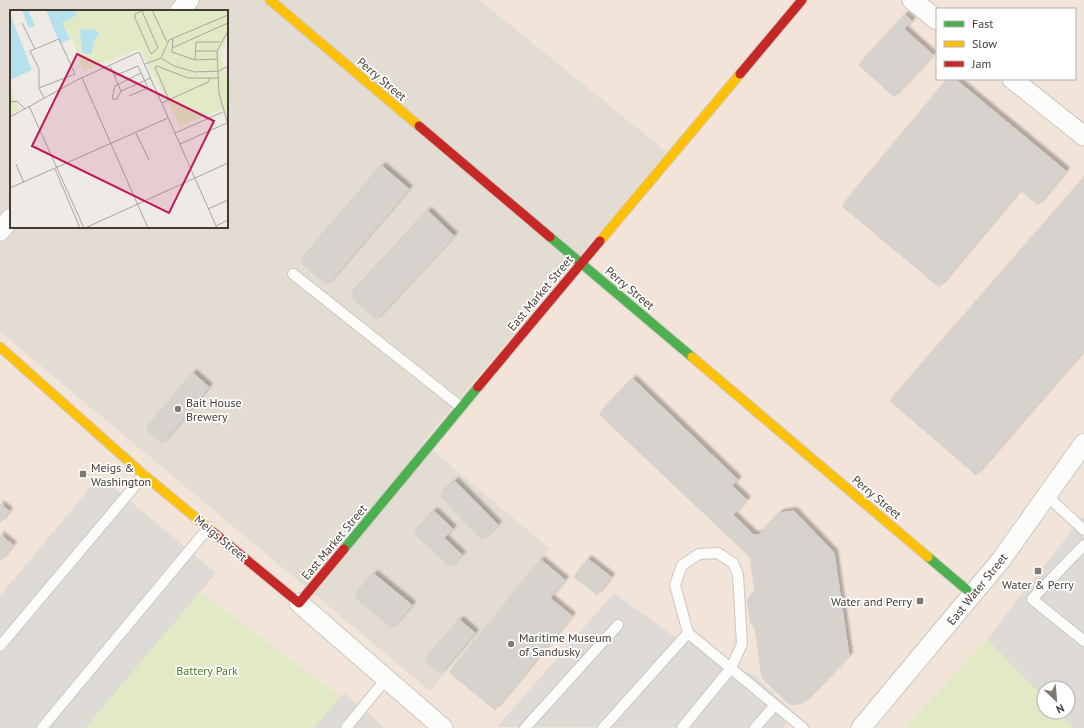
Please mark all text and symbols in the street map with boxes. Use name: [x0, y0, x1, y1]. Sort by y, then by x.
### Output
legend: [936, 8, 1076, 80]
inset map: [10, 10, 228, 228]
text: Fast: [972, 16, 993, 31]
text: Slow: [972, 36, 997, 51]
street label: Perry Street: [354, 54, 410, 104]
text: Jam: [971, 56, 991, 71]
street label: East Market Street: [504, 252, 576, 334]
street label: Perry Street: [602, 263, 658, 313]
place label: Bait House Brewery: [186, 395, 242, 424]
marker: Bait House Brewery: [173, 404, 183, 414]
place label: Meigs & Washington: [91, 460, 151, 489]
marker: Meigs & Washington: [78, 469, 88, 479]
street label: Perry Street: [849, 472, 905, 522]
street label: East Market Street: [298, 501, 370, 583]
street label: Meigs Street: [192, 512, 250, 564]
street label: East Water Street: [944, 550, 1010, 628]
marker: Water & Perry: [1033, 566, 1043, 576]
place label: Water & Perry: [1002, 577, 1074, 592]
place label: Water and Perry: [831, 594, 912, 609]
marker: Water and Perry: [915, 596, 925, 606]
place label: Maritime Museum of Sandusky: [519, 630, 611, 659]
marker: Maritime Museum of Sandusky: [506, 639, 516, 649]
park label: Battery Park: [176, 663, 238, 678]
north arrow: [1036, 680, 1076, 720]
text: N: [1054, 701, 1067, 717]

